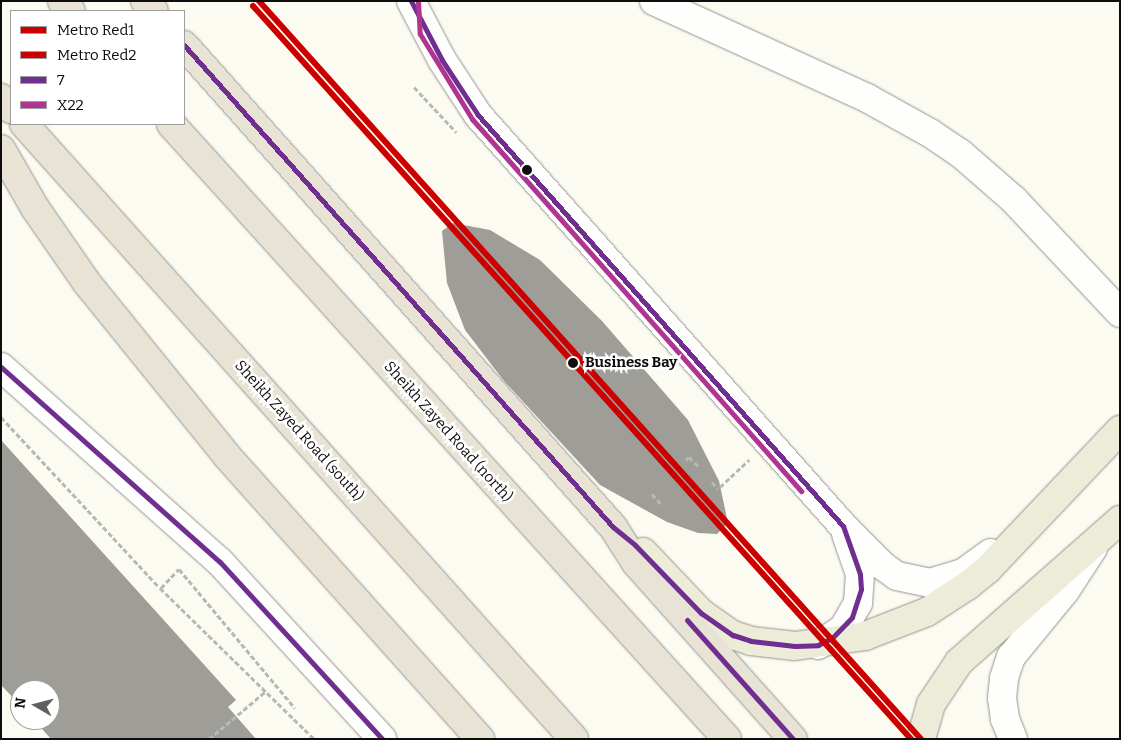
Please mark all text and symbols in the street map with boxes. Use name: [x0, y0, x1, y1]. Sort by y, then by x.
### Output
legend: [10, 10, 185, 125]
text: Metro Red1: [57, 21, 134, 39]
text: Metro Red2: [57, 46, 136, 64]
text: 7: [57, 71, 65, 89]
text: X22: [57, 96, 84, 114]
unlabelled marker: [522, 165, 532, 175]
place label: Business Bay: [585, 354, 677, 372]
marker: Business Bay: [565, 355, 581, 371]
street label: Sheikh Zayed Road (south): [231, 357, 367, 505]
street label: Sheikh Zayed Road (north): [380, 358, 516, 506]
north arrow: [10, 680, 60, 730]
text: N: [11, 696, 30, 710]

